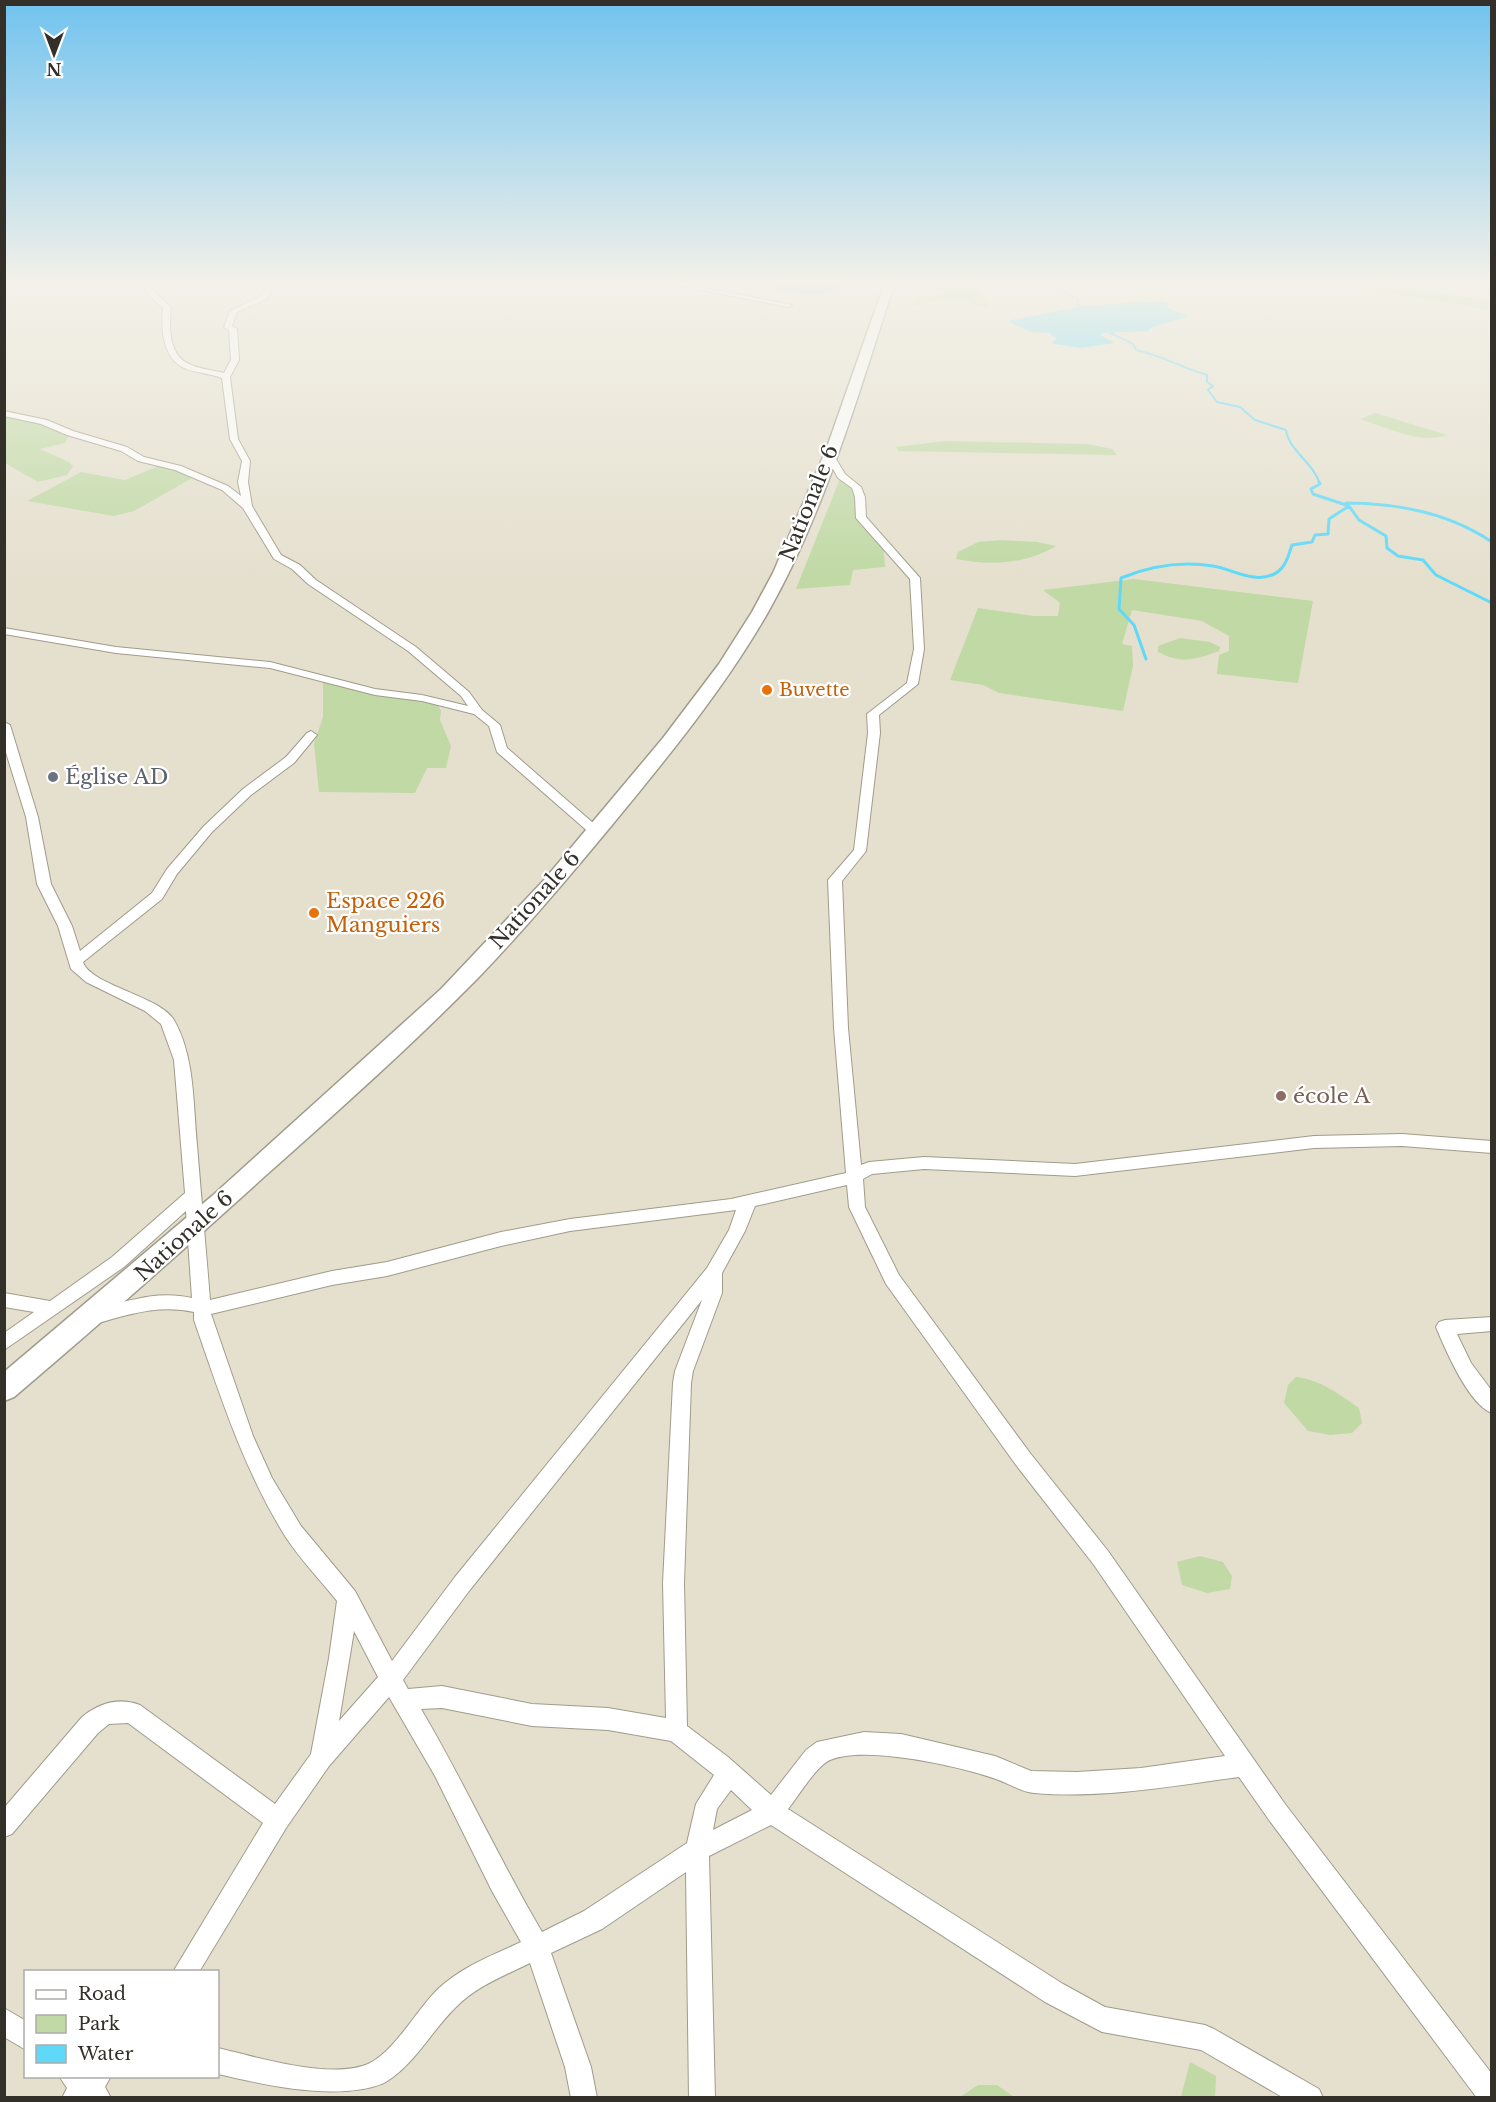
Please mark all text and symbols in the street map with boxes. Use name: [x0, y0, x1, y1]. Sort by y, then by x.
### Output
north arrow: [24, 24, 84, 84]
text: N: [46, 59, 62, 79]
street label: Nationale 6: [774, 441, 844, 565]
place label: Buvette: [779, 679, 850, 701]
marker: Buvette: [760, 683, 774, 697]
place label: Église AD: [65, 764, 168, 790]
marker: Église AD: [46, 770, 60, 784]
street label: Nationale 6: [484, 846, 586, 954]
place label: Espace 226 Manguiers: [326, 888, 445, 938]
marker: Espace 226 Manguiers: [307, 906, 321, 920]
place label: école A: [1293, 1083, 1371, 1109]
marker: école A: [1274, 1089, 1288, 1103]
street label: Nationale 6: [130, 1185, 238, 1287]
legend: [24, 1970, 219, 2078]
text: Road: [78, 1983, 126, 2005]
text: Park: [78, 2013, 120, 2035]
text: Water: [77, 2043, 134, 2065]

